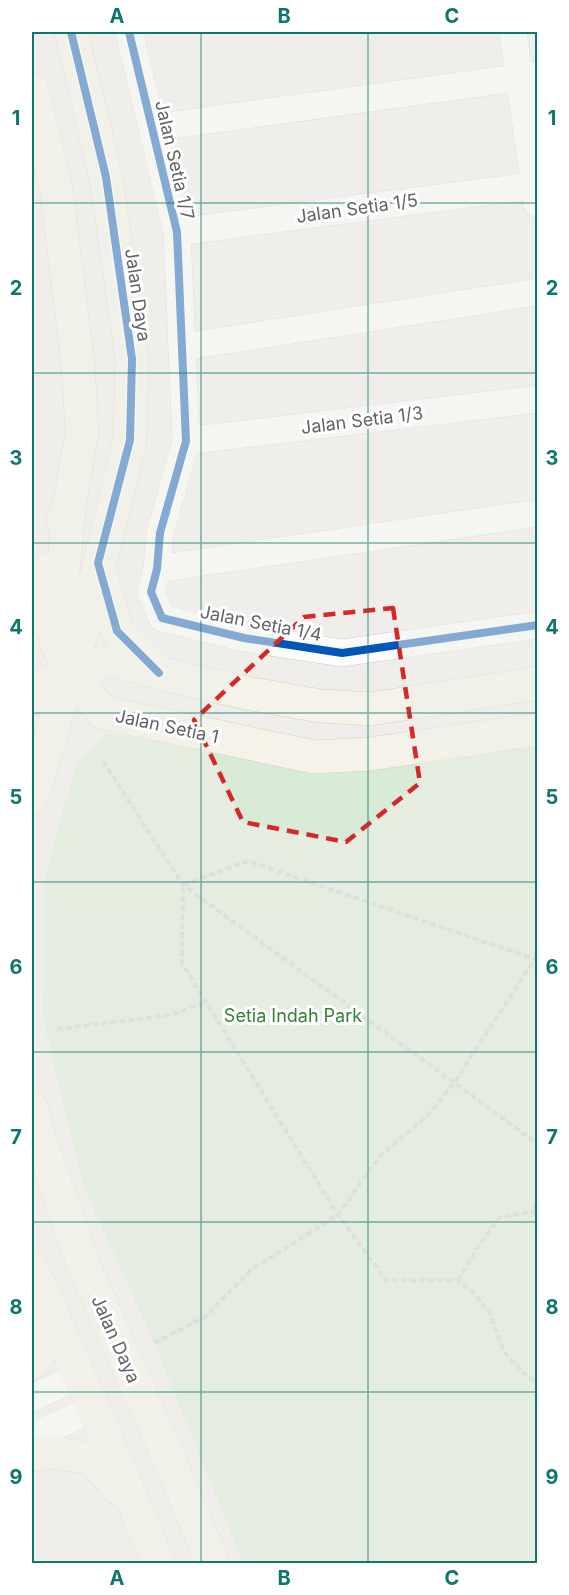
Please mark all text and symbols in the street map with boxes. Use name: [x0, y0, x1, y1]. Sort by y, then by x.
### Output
text: A: [110, 4, 125, 28]
text: B: [277, 4, 291, 28]
text: C: [445, 4, 459, 28]
street label: Jalan Setia 1/7: [151, 98, 199, 222]
text: 1: [12, 106, 20, 130]
text: 1: [548, 106, 556, 130]
street label: Jalan Setia 1/5: [295, 189, 419, 227]
street label: Jalan Daya: [121, 247, 155, 343]
text: 2: [10, 276, 22, 300]
text: 2: [546, 276, 558, 300]
street label: Jalan Setia 1/3: [300, 402, 424, 438]
text: 3: [10, 446, 22, 470]
text: 3: [546, 446, 558, 470]
street label: Jalan Setia 1/4: [198, 601, 324, 645]
text: 4: [9, 615, 23, 639]
text: 4: [545, 615, 559, 639]
street label: Jalan Setia 1: [113, 705, 221, 747]
text: 5: [10, 785, 22, 809]
text: 5: [546, 785, 558, 809]
text: 6: [10, 955, 23, 979]
text: 6: [546, 955, 559, 979]
park label: Setia Indah Park: [224, 1005, 362, 1026]
text: 7: [10, 1125, 22, 1149]
text: 7: [546, 1125, 558, 1149]
street label: Jalan Daya: [87, 1292, 145, 1386]
text: 8: [9, 1295, 23, 1319]
text: 8: [545, 1295, 559, 1319]
text: 9: [10, 1465, 23, 1489]
text: 9: [546, 1465, 559, 1489]
text: A: [110, 1566, 125, 1590]
text: B: [277, 1566, 291, 1590]
text: C: [445, 1566, 459, 1590]

